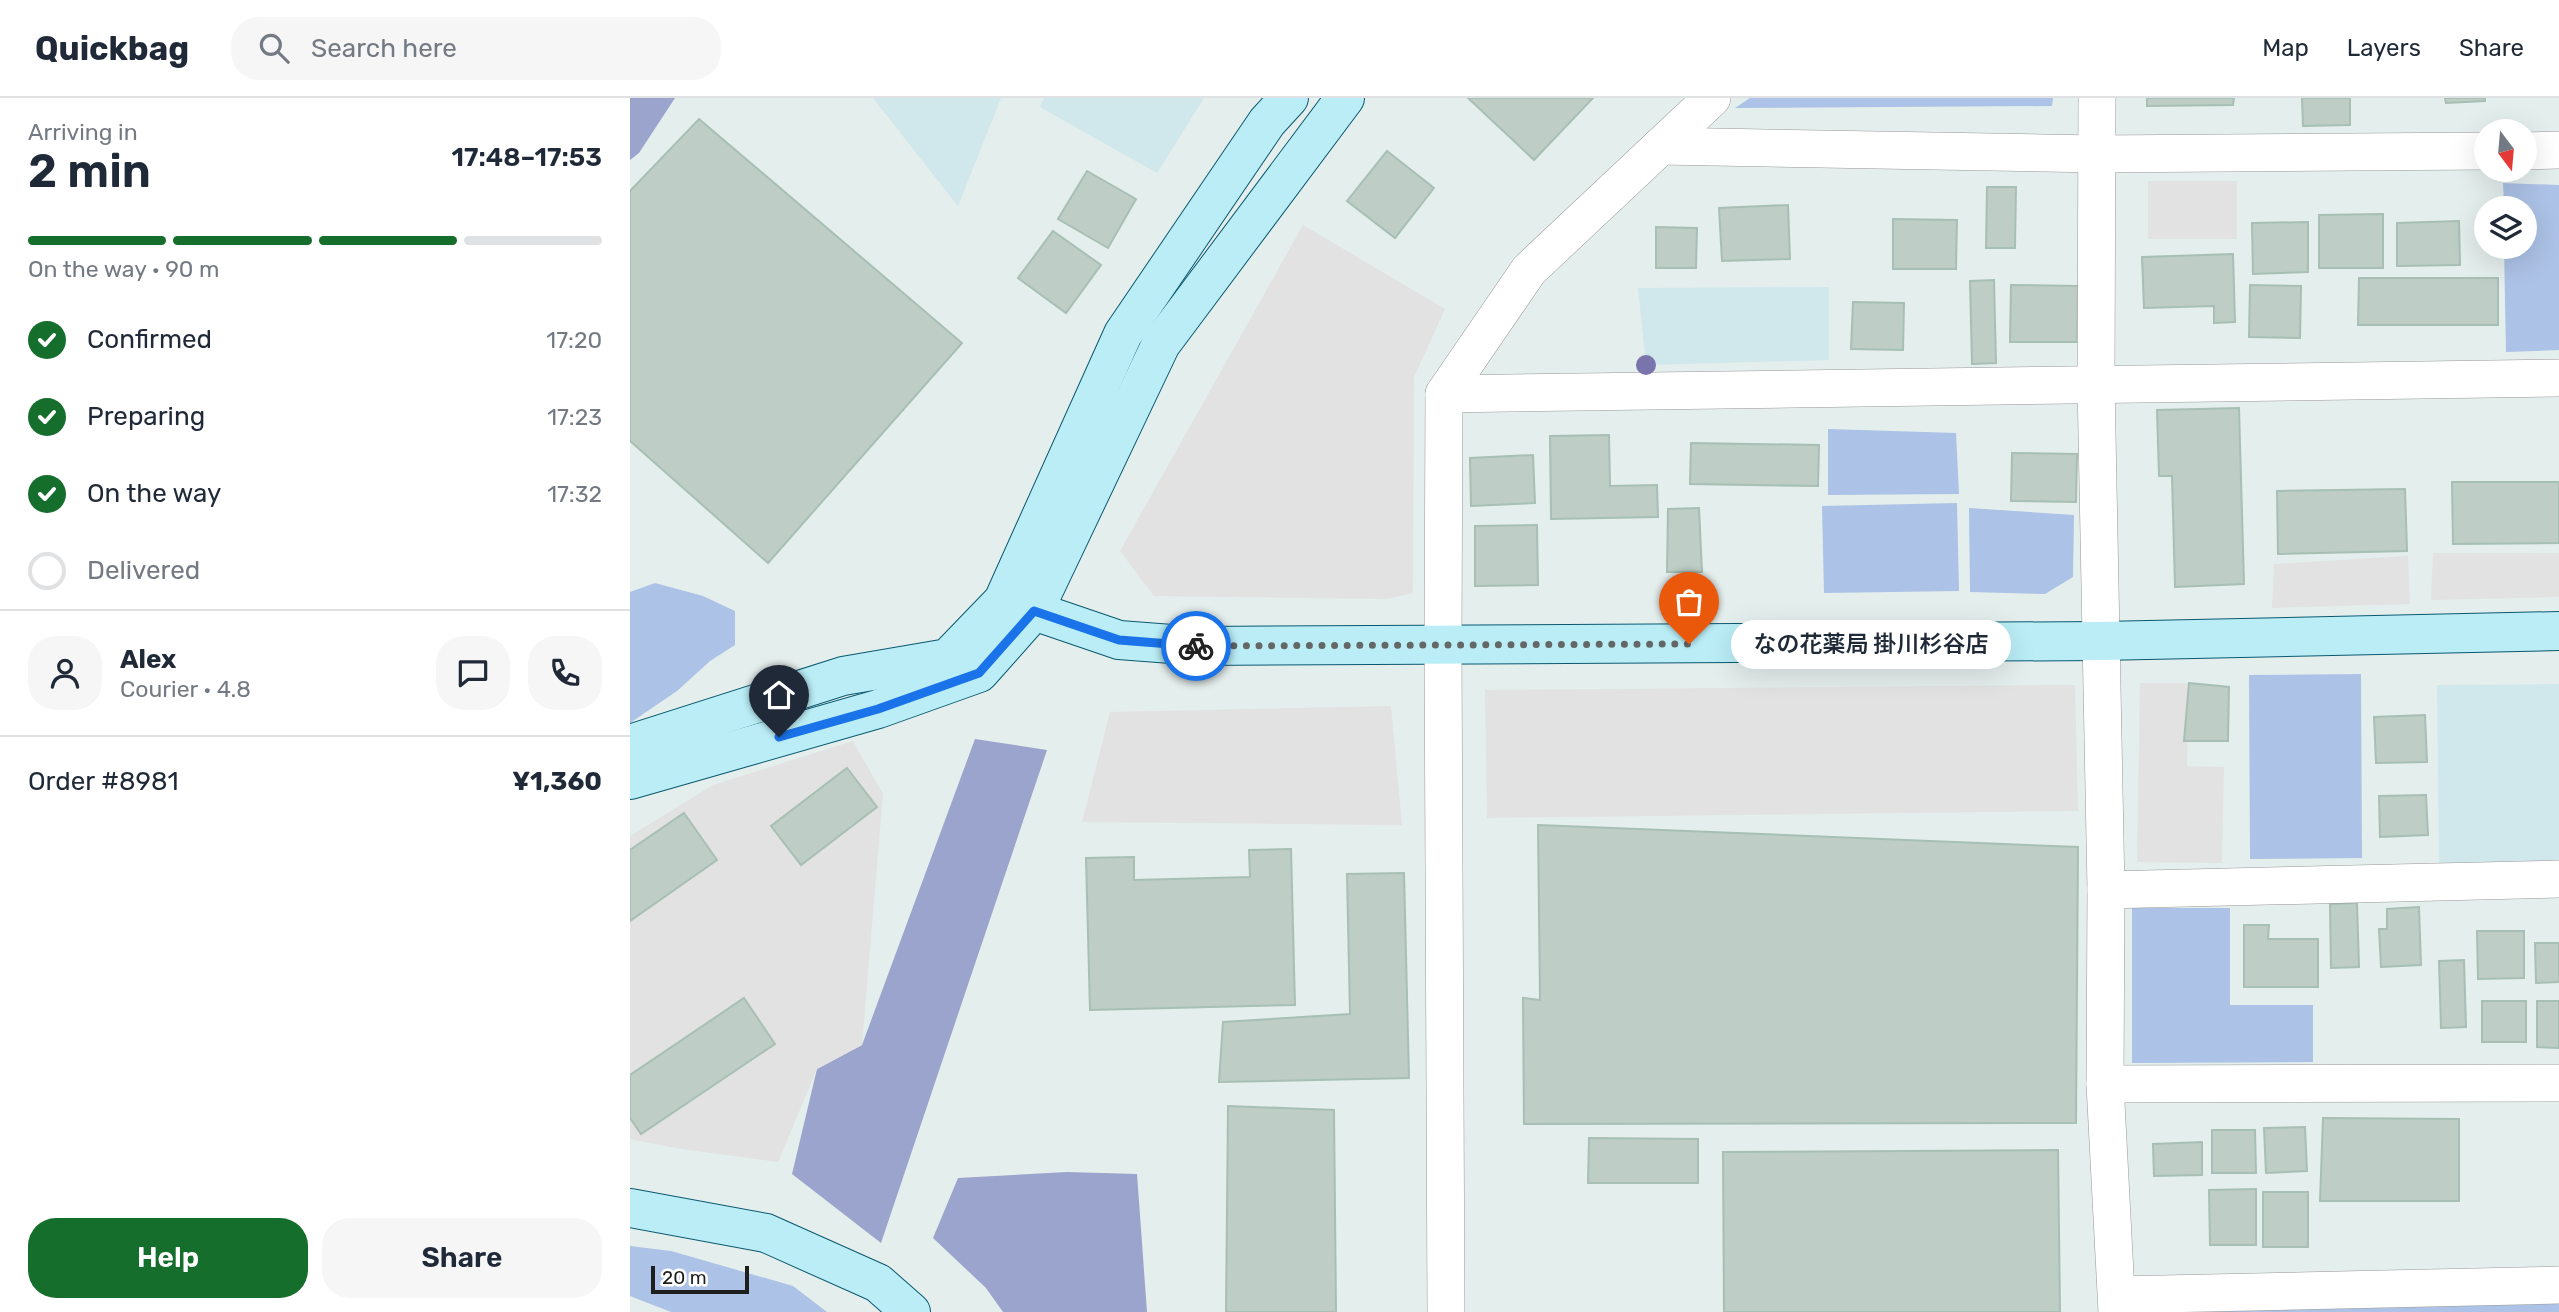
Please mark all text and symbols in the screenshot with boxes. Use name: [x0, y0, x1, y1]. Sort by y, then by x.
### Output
search box: [231, 17, 721, 80]
text: Quickbag: [35, 29, 189, 68]
icon: search: [255, 29, 293, 67]
text: Search here: [311, 33, 457, 64]
text: Map: [2262, 34, 2309, 62]
text: Layers: [2347, 34, 2421, 62]
text: Share: [2459, 34, 2524, 62]
text: Arriving in: [28, 118, 138, 146]
north arrow: [2474, 119, 2538, 182]
map controls: [2474, 119, 2537, 259]
text: 17:48–17:53: [451, 142, 602, 173]
text: 2 min: [28, 144, 151, 199]
button: layers: [2474, 196, 2537, 259]
text: On the way · 90 m: [28, 255, 219, 283]
icon: check: [28, 321, 66, 359]
text: Confirmed: [87, 324, 212, 355]
text: 17:20: [546, 326, 602, 354]
icon: check: [28, 398, 66, 436]
text: Preparing: [87, 401, 205, 432]
text: 17:23: [547, 403, 602, 431]
icon: check: [28, 475, 66, 513]
text: On the way: [87, 478, 221, 509]
text: 17:32: [547, 480, 602, 508]
text: Delivered: [87, 555, 200, 586]
pin: [1659, 572, 1719, 644]
icon: bag: [1670, 583, 1708, 621]
courier: [1161, 611, 1231, 681]
callout: なの花薬局 掛川杉谷店: [1731, 620, 2011, 668]
icon: bike: [1177, 627, 1215, 665]
text: なの花薬局 掛川杉谷店: [1753, 630, 1989, 658]
button: person: [28, 636, 102, 710]
button: chat: [436, 636, 510, 710]
button: phone: [528, 636, 602, 710]
text: Alex: [120, 644, 176, 675]
pin: [749, 665, 809, 737]
text: Courier · 4.8: [120, 675, 251, 703]
icon: home: [760, 676, 798, 714]
text: Order #8981: [28, 766, 179, 797]
text: ¥1,360: [512, 766, 602, 797]
button: Help: [28, 1218, 308, 1298]
button: Share: [322, 1218, 602, 1298]
scale bar: [651, 1263, 749, 1295]
text: 20 m: [662, 1266, 707, 1289]

